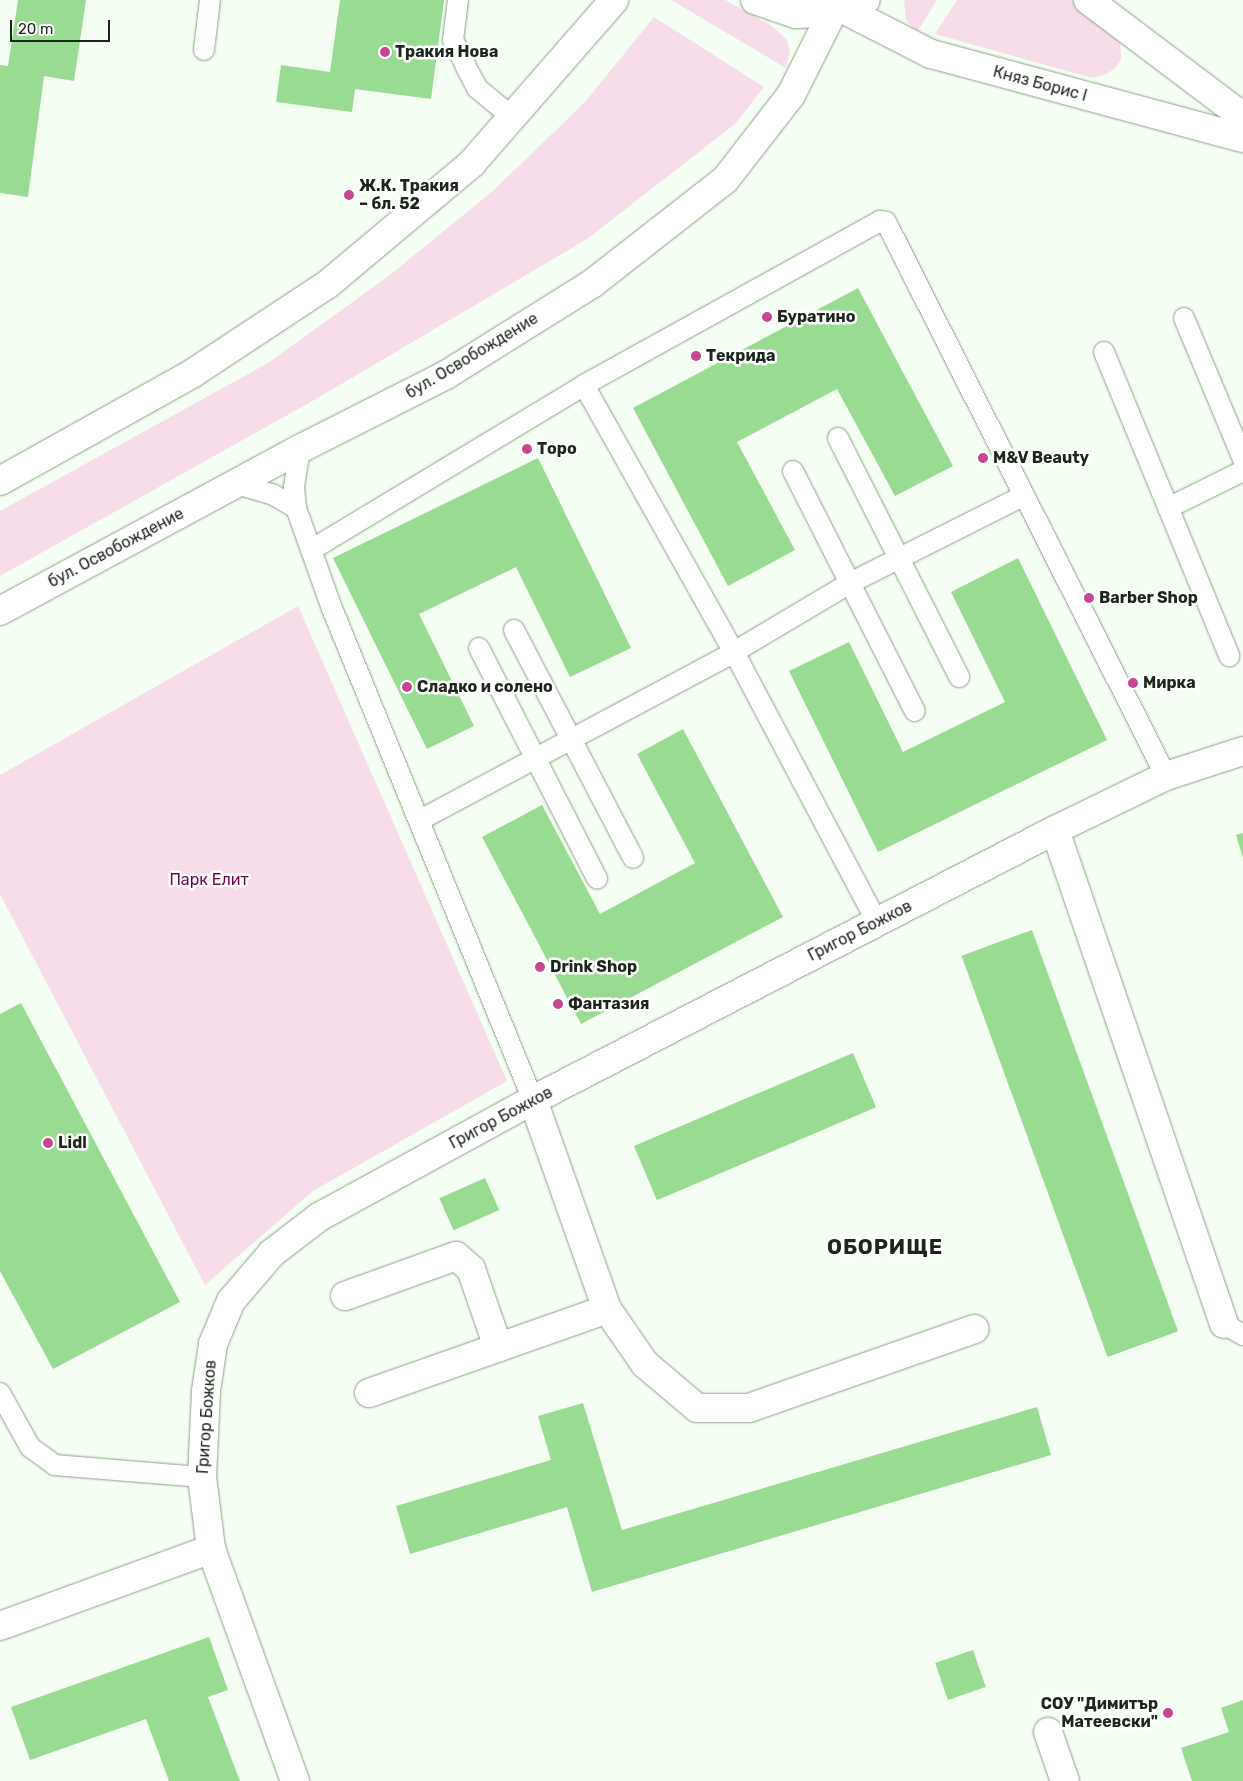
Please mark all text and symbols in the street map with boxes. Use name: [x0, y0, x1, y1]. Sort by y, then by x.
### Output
scale bar: [12, 10, 112, 42]
text: 20 m: [18, 20, 53, 38]
place label: Тракия Нова: [395, 42, 498, 62]
marker: Тракия Нова: [379, 46, 391, 58]
street label: Княз Борис I: [991, 62, 1089, 106]
place label: Ж.К. Тракия – бл. 52: [359, 176, 459, 214]
marker: Ж.К. Тракия – бл. 52: [343, 189, 355, 201]
place label: Буратино: [777, 307, 855, 327]
street label: бул. Освобождение: [402, 309, 542, 403]
marker: Буратино: [761, 311, 773, 323]
place label: Текрида: [706, 346, 776, 366]
marker: Текрида: [690, 350, 702, 362]
place label: Торо: [537, 439, 577, 459]
marker: Торо: [521, 443, 533, 455]
place label: M&V Beauty: [993, 448, 1090, 468]
marker: M&V Beauty: [977, 452, 989, 464]
street label: бул. Освобождение: [45, 504, 187, 592]
place label: Barber Shop: [1099, 588, 1198, 608]
marker: Barber Shop: [1083, 592, 1095, 604]
place label: Мирка: [1143, 673, 1196, 693]
place label: Сладко и солено: [417, 677, 553, 697]
marker: Мирка: [1127, 677, 1139, 689]
marker: Сладко и солено: [401, 681, 413, 693]
park label: Парк Елит: [169, 870, 249, 890]
street label: Григор Божков: [805, 897, 915, 965]
place label: Drink Shop: [550, 957, 637, 977]
marker: Drink Shop: [534, 961, 546, 973]
place label: Фантазия: [568, 994, 650, 1014]
marker: Фантазия: [552, 998, 564, 1010]
street label: Григор Божков: [446, 1083, 556, 1153]
place label: Lidl: [58, 1133, 87, 1153]
marker: Lidl: [42, 1137, 54, 1149]
district label: ОБОРИЩЕ: [826, 1234, 944, 1260]
street label: Григор Божков: [193, 1359, 221, 1475]
place label: СОУ "Димитър Матеевски": [1041, 1694, 1158, 1732]
marker: СОУ "Димитър Матеевски": [1162, 1707, 1174, 1719]

